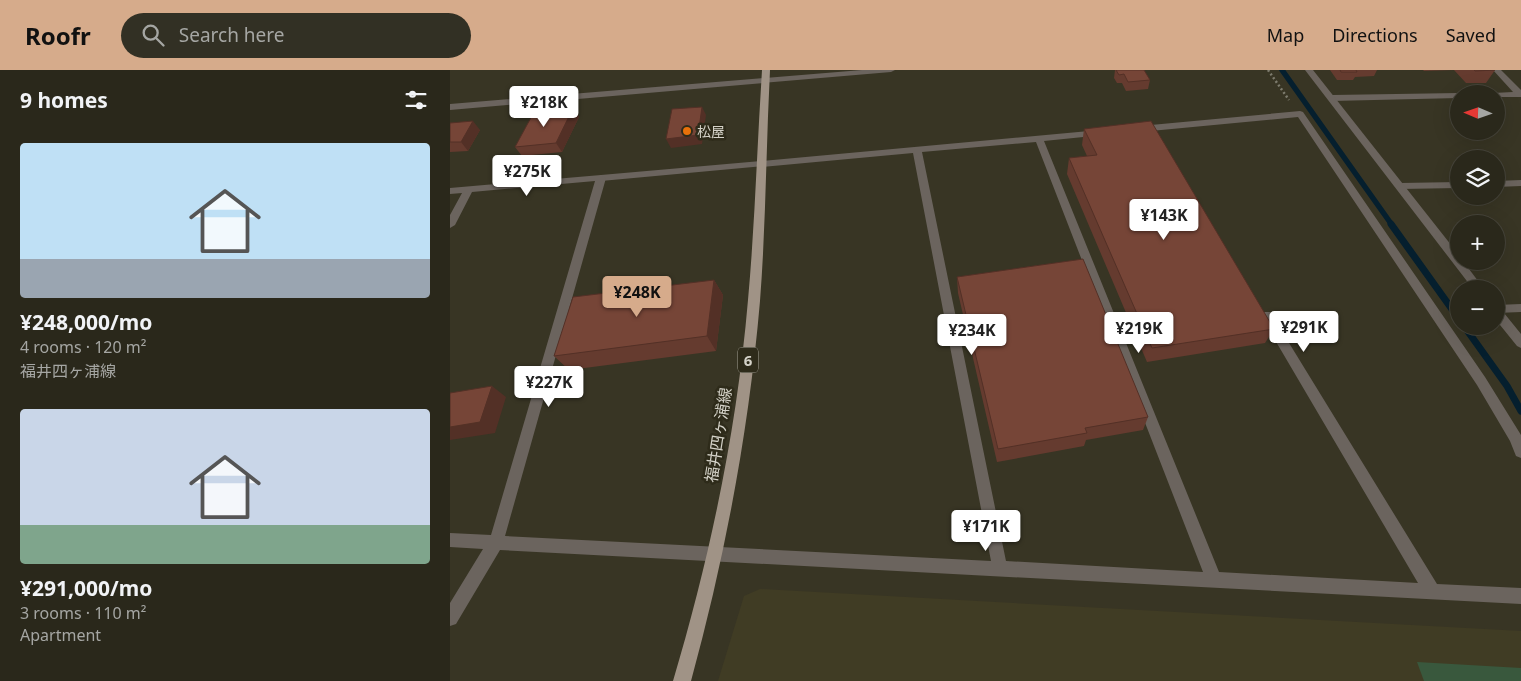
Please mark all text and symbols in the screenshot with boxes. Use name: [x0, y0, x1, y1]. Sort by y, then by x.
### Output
search box: [121, 13, 471, 58]
text: Roofr: [25, 19, 91, 52]
icon: search: [139, 21, 167, 49]
text: Search here: [179, 22, 284, 48]
text: Map: [1267, 23, 1304, 47]
text: Directions: [1332, 23, 1418, 47]
text: Saved: [1446, 23, 1496, 47]
pin: ¥218K: [509, 85, 579, 128]
north arrow: [1450, 85, 1505, 140]
map controls: [1450, 85, 1505, 335]
text: 9 homes: [20, 86, 108, 114]
icon: filters: [402, 86, 430, 114]
text: ¥218K: [520, 91, 568, 113]
place label: 松屋: [697, 122, 725, 141]
marker: 松屋: [681, 125, 693, 137]
button: layers: [1450, 150, 1505, 205]
pin: ¥275K: [492, 154, 562, 197]
text: ¥275K: [503, 160, 551, 182]
icon: home: [180, 176, 270, 266]
pin: ¥143K: [1129, 198, 1199, 241]
text: ¥143K: [1140, 204, 1188, 226]
button: +: [1450, 215, 1505, 270]
pin: ¥248K: [602, 276, 672, 318]
button: −: [1450, 280, 1505, 335]
text: ¥248K: [613, 281, 661, 303]
text: ¥248,000/mo: [20, 308, 152, 336]
pin: ¥291K: [1269, 310, 1339, 353]
pin: ¥219K: [1104, 312, 1174, 354]
pin: ¥234K: [937, 314, 1007, 356]
text: ¥291K: [1280, 316, 1328, 338]
text: ¥219K: [1115, 317, 1163, 339]
text: ¥234K: [948, 319, 996, 341]
text: 4 rooms · 120 m²: [20, 336, 146, 358]
road number: 6: [738, 348, 758, 372]
text: 福井四ヶ浦線: [20, 360, 116, 382]
pin: ¥227K: [514, 366, 584, 408]
text: ¥227K: [525, 371, 573, 393]
street label: 福井四ヶ浦線: [700, 386, 736, 484]
icon: home: [180, 442, 270, 532]
pin: ¥171K: [951, 510, 1021, 552]
text: ¥171K: [962, 515, 1010, 537]
text: ¥291,000/mo: [20, 574, 152, 602]
text: 3 rooms · 110 m²: [20, 602, 146, 624]
text: Apartment: [20, 624, 101, 646]

